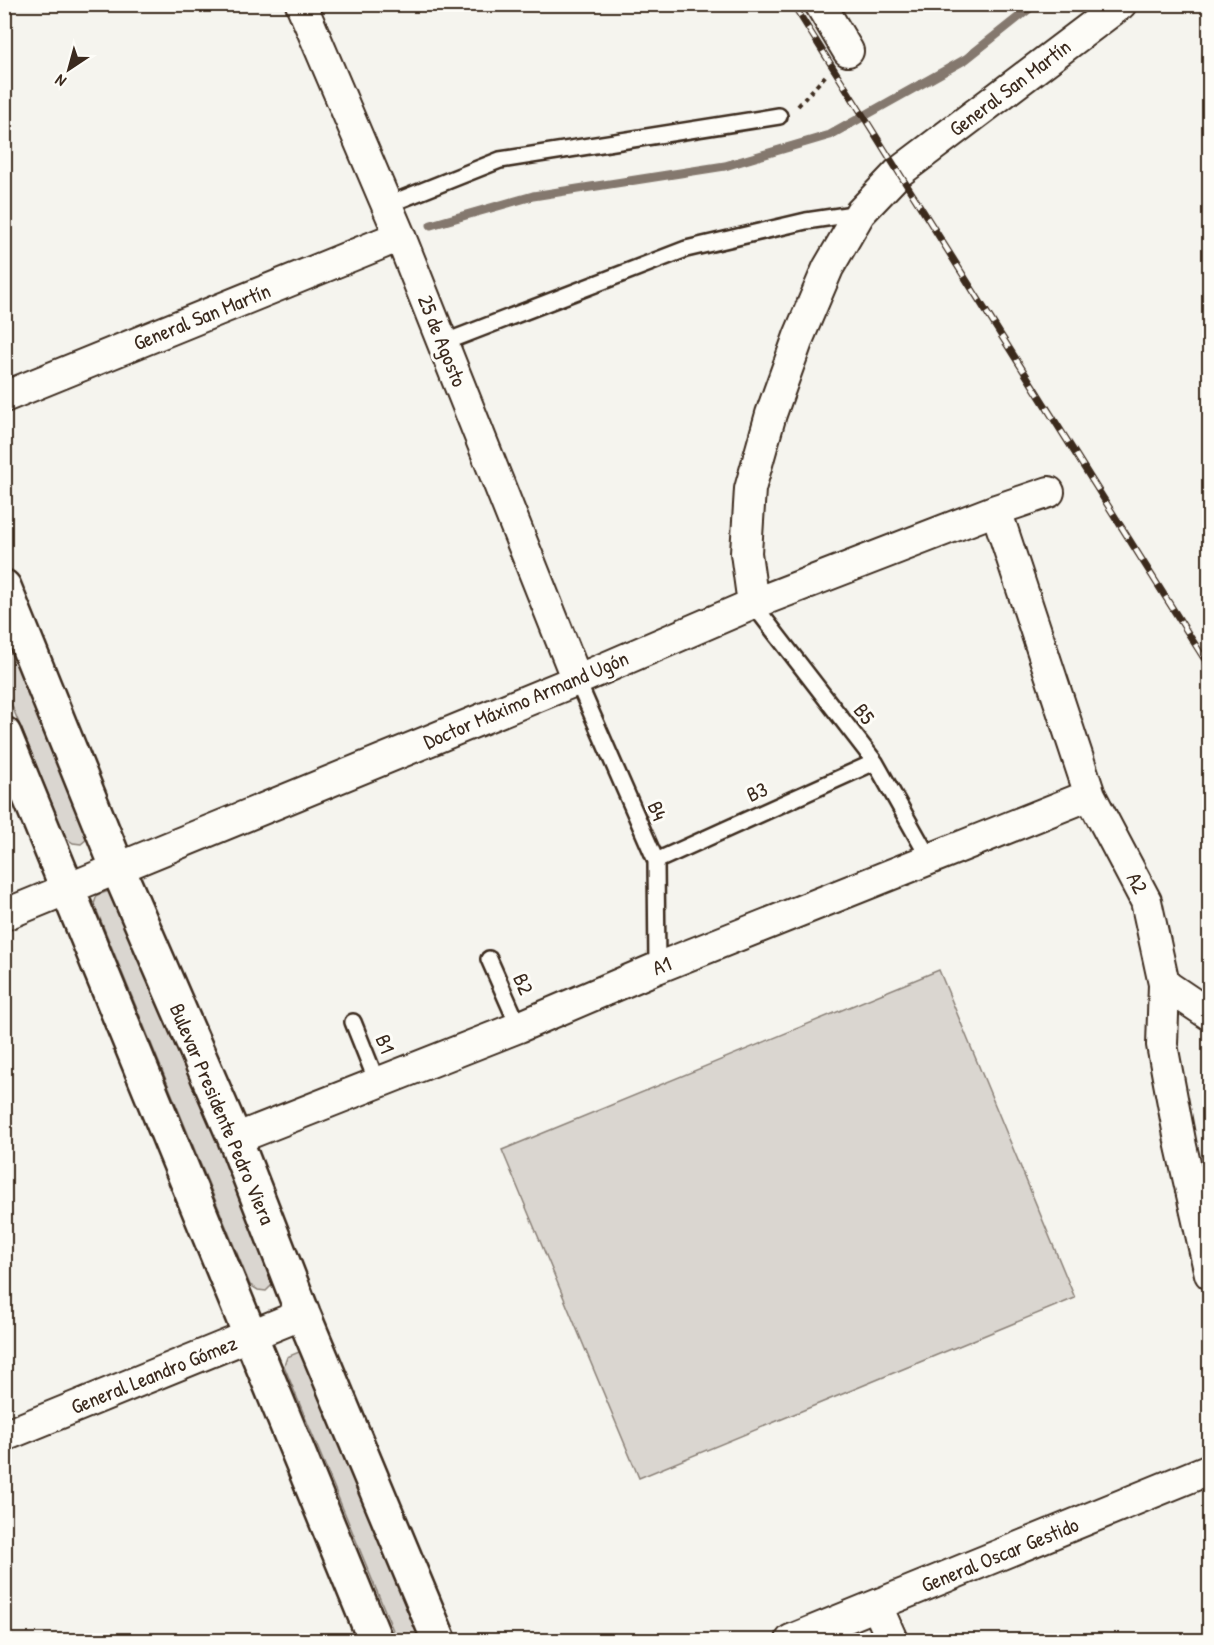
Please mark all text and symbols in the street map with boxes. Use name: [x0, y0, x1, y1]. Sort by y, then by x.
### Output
street label: General San Martín: [943, 32, 1077, 143]
north arrow: [39, 39, 99, 99]
text: N: [50, 69, 70, 93]
street label: General San Martín: [129, 276, 275, 357]
street label: 25 de Agosto: [411, 291, 474, 391]
street label: Doctor Máximo Armand Ugón: [419, 643, 633, 756]
street label: B5: [847, 697, 882, 730]
street label: B3: [742, 774, 772, 809]
street label: B4: [640, 797, 674, 825]
street label: A2: [1120, 867, 1155, 899]
street label: A1: [648, 949, 676, 982]
street label: B2: [506, 969, 541, 999]
street label: Bulevar Presidente Pedro Viera: [163, 999, 282, 1229]
street label: B1: [369, 1030, 402, 1058]
street label: General Leandro Gómez: [66, 1328, 241, 1421]
street label: General Oscar Gestido: [917, 1510, 1083, 1599]

